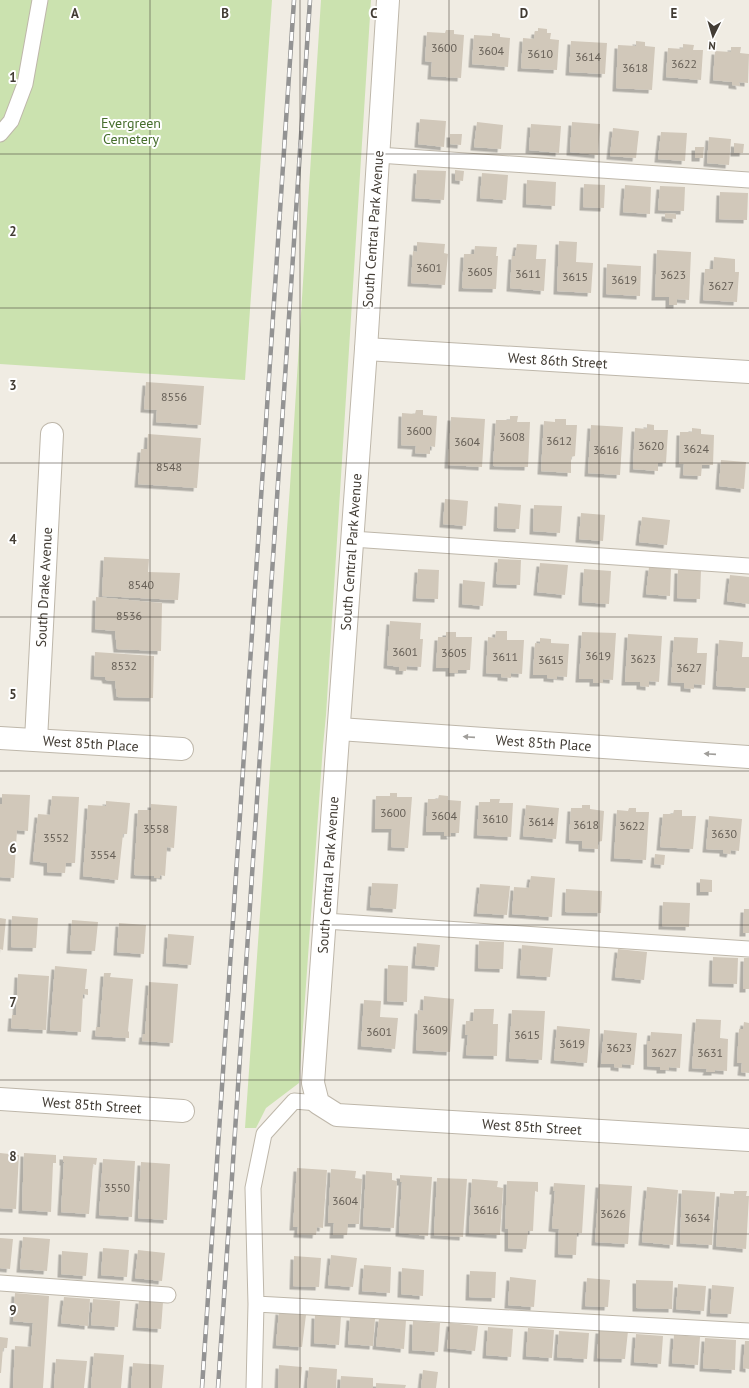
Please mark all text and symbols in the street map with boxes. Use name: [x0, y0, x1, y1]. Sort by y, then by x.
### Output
text: A: [71, 5, 79, 22]
text: B: [221, 5, 229, 22]
text: C: [370, 5, 378, 22]
text: D: [520, 5, 528, 22]
text: E: [671, 5, 678, 22]
north arrow: [693, 16, 733, 56]
text: N: [708, 39, 716, 53]
house number: 3600: [431, 40, 458, 55]
house number: 3604: [478, 43, 505, 58]
house number: 3610: [527, 46, 554, 61]
house number: 3614: [575, 49, 602, 64]
house number: 3622: [671, 56, 697, 71]
house number: 3618: [622, 60, 648, 75]
text: 1: [9, 69, 17, 86]
park label: Evergreen Cemetery: [101, 114, 161, 148]
street label: South Central Park Avenue: [359, 150, 387, 308]
text: 2: [9, 223, 17, 240]
house number: 3601: [416, 260, 442, 275]
house number: 3605: [467, 264, 493, 279]
house number: 3611: [515, 266, 541, 281]
house number: 3623: [660, 267, 686, 282]
house number: 3615: [562, 269, 588, 284]
house number: 3619: [611, 272, 637, 287]
house number: 3627: [708, 278, 734, 293]
street label: West 86th Street: [507, 349, 608, 372]
text: 3: [9, 377, 17, 394]
house number: 8556: [161, 389, 187, 404]
house number: 3600: [406, 423, 433, 438]
house number: 3608: [499, 429, 525, 444]
house number: 3612: [546, 433, 572, 448]
house number: 3604: [454, 434, 481, 449]
house number: 3620: [638, 438, 665, 453]
house number: 3624: [683, 441, 710, 456]
house number: 3616: [593, 442, 619, 457]
house number: 8548: [156, 459, 182, 474]
street label: South Central Park Avenue: [337, 473, 365, 631]
street label: South Drake Avenue: [32, 527, 56, 648]
text: 4: [9, 531, 17, 548]
house number: 8540: [128, 577, 155, 592]
house number: 8536: [116, 608, 142, 623]
house number: 3601: [392, 644, 418, 659]
house number: 3605: [441, 645, 467, 660]
house number: 3619: [585, 648, 611, 663]
house number: 3611: [492, 649, 518, 664]
house number: 3623: [630, 651, 656, 666]
house number: 3615: [538, 652, 564, 667]
house number: 8532: [111, 658, 137, 673]
house number: 3627: [676, 660, 702, 675]
text: 5: [9, 686, 17, 703]
street label: West 85th Place: [495, 731, 592, 755]
street label: West 85th Place: [42, 732, 139, 755]
one-way arrow: [463, 734, 475, 741]
one-way arrow: [703, 751, 716, 757]
street label: South Central Park Avenue: [314, 796, 342, 954]
house number: 3600: [380, 805, 407, 820]
house number: 3604: [431, 808, 458, 823]
house number: 3610: [482, 811, 509, 826]
house number: 3614: [528, 814, 555, 829]
house number: 3618: [573, 817, 599, 832]
house number: 3622: [619, 818, 645, 833]
house number: 3558: [143, 821, 169, 836]
house number: 3630: [711, 826, 738, 841]
house number: 3552: [43, 830, 69, 845]
text: 6: [9, 840, 17, 857]
house number: 3554: [90, 847, 117, 862]
text: 7: [9, 994, 17, 1011]
house number: 3609: [422, 1022, 448, 1037]
house number: 3601: [366, 1024, 392, 1039]
house number: 3615: [514, 1027, 540, 1042]
house number: 3619: [559, 1036, 585, 1051]
house number: 3623: [606, 1040, 632, 1055]
house number: 3627: [651, 1045, 677, 1060]
house number: 3631: [697, 1045, 723, 1060]
street label: West 85th Street: [41, 1093, 142, 1117]
street label: West 85th Street: [482, 1115, 583, 1139]
text: 8: [9, 1148, 17, 1165]
house number: 3550: [104, 1180, 131, 1195]
house number: 3604: [332, 1193, 359, 1208]
house number: 3616: [473, 1202, 499, 1217]
house number: 3626: [600, 1206, 626, 1221]
house number: 3634: [684, 1210, 711, 1225]
text: 9: [9, 1302, 17, 1319]

